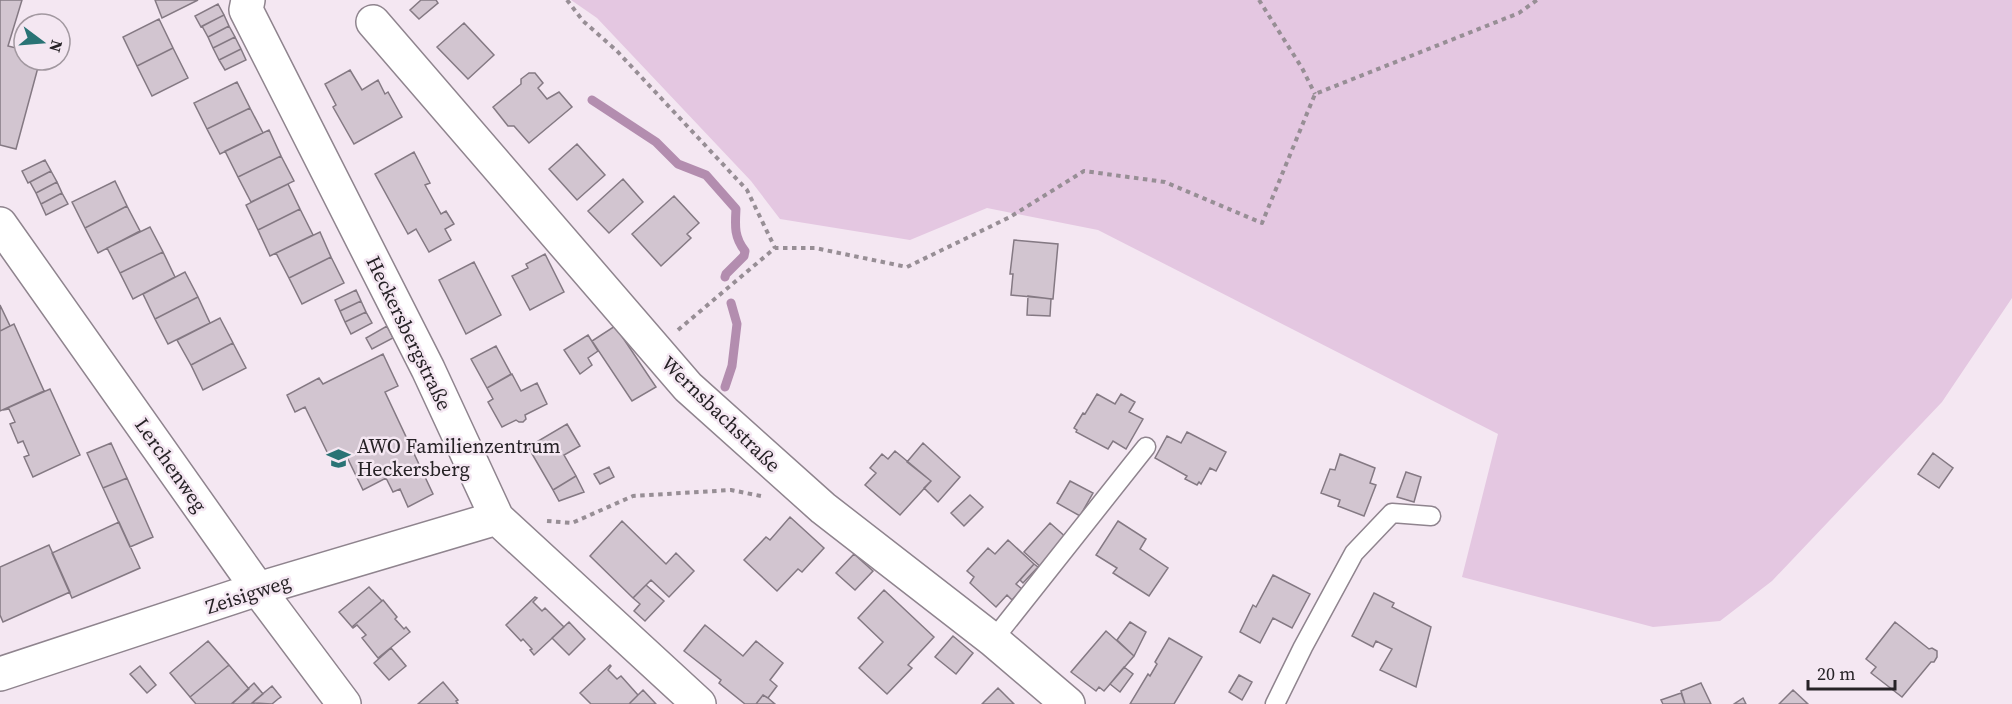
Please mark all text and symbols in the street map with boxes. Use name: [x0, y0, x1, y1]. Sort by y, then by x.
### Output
north arrow: [12, 12, 72, 72]
text: N: [44, 38, 69, 55]
street label: Heckersbergstraße: [359, 251, 459, 415]
street label: Wernsbachstraße: [655, 350, 787, 478]
street label: Lerchenweg: [128, 412, 214, 518]
place label: AWO Familienzentrum Heckersberg: [357, 432, 561, 483]
school or university icon: AWO Familienzentrum Heckersberg: [326, 445, 352, 471]
street label: Zeisigweg: [202, 567, 294, 621]
scale bar: [1808, 653, 1895, 691]
text: 20 m: [1817, 661, 1855, 686]

